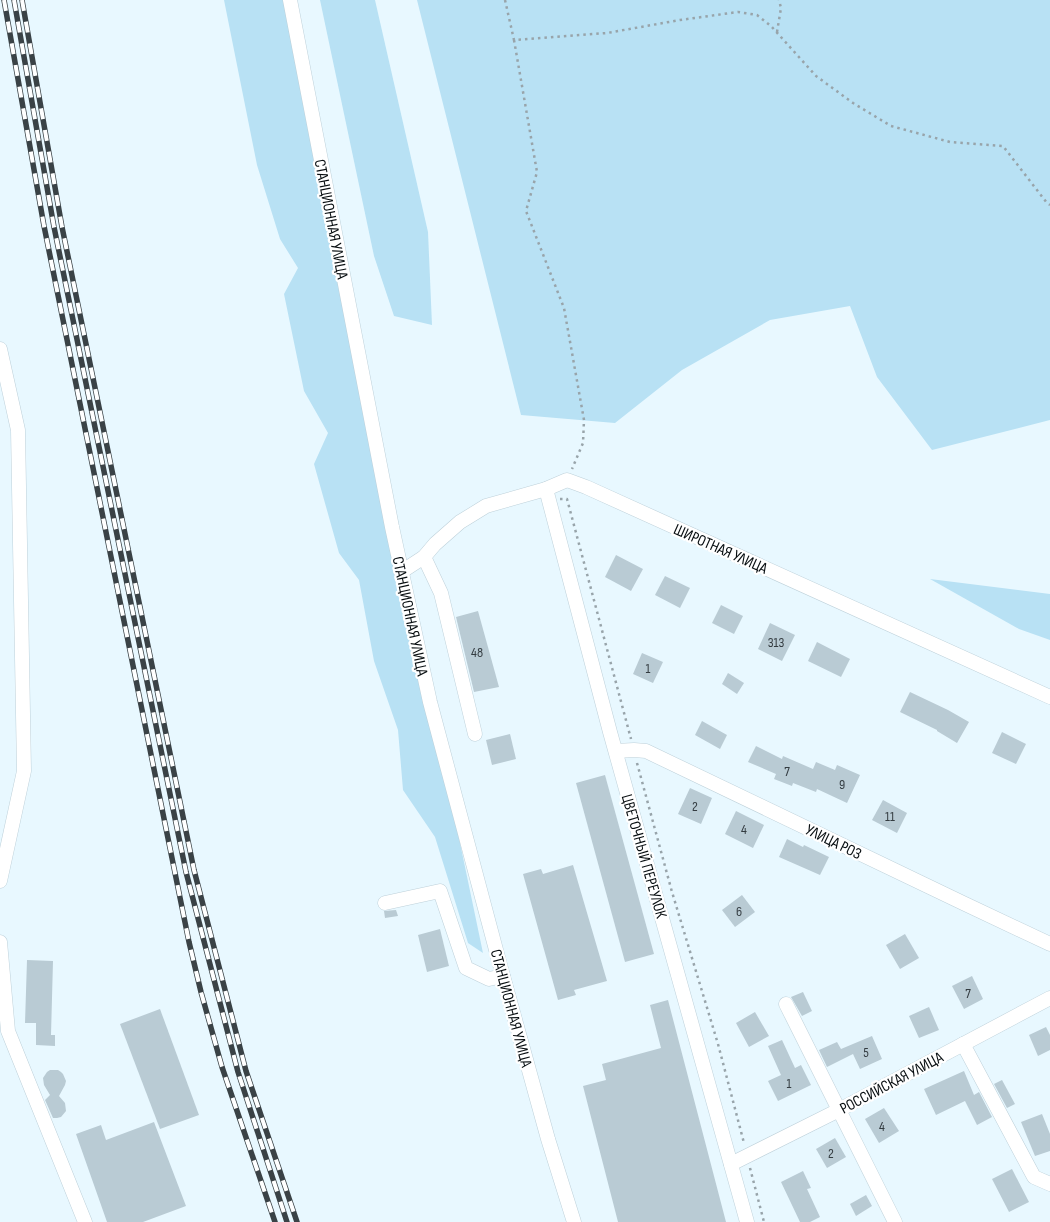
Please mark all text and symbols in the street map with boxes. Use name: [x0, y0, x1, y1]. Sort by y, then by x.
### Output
street label: СТАНЦИОННАЯ УЛИЦА: [310, 158, 351, 281]
street label: ШИРОТНАЯ УЛИЦА: [670, 520, 770, 579]
street label: СТАНЦИОННАЯ УЛИЦА: [388, 555, 431, 678]
house number: 313: [768, 634, 784, 651]
house number: 48: [471, 644, 483, 661]
house number: 1: [646, 660, 651, 677]
house number: 7: [784, 763, 790, 780]
house number: 9: [839, 776, 845, 793]
street label: ЦВЕТОЧНЫЙ ПЕРЕУЛОК: [617, 792, 671, 921]
house number: 2: [692, 798, 698, 815]
house number: 11: [885, 808, 895, 825]
house number: 4: [741, 821, 747, 838]
street label: УЛИЦА РОЗ: [802, 821, 865, 864]
house number: 6: [736, 903, 742, 920]
street label: СТАНЦИОННАЯ УЛИЦА: [486, 947, 535, 1070]
house number: 7: [965, 985, 971, 1002]
house number: 5: [863, 1044, 869, 1061]
street label: РОССИЙСКАЯ УЛИЦА: [837, 1048, 947, 1119]
house number: 1: [787, 1075, 792, 1092]
house number: 4: [879, 1118, 885, 1135]
house number: 2: [828, 1145, 834, 1162]

